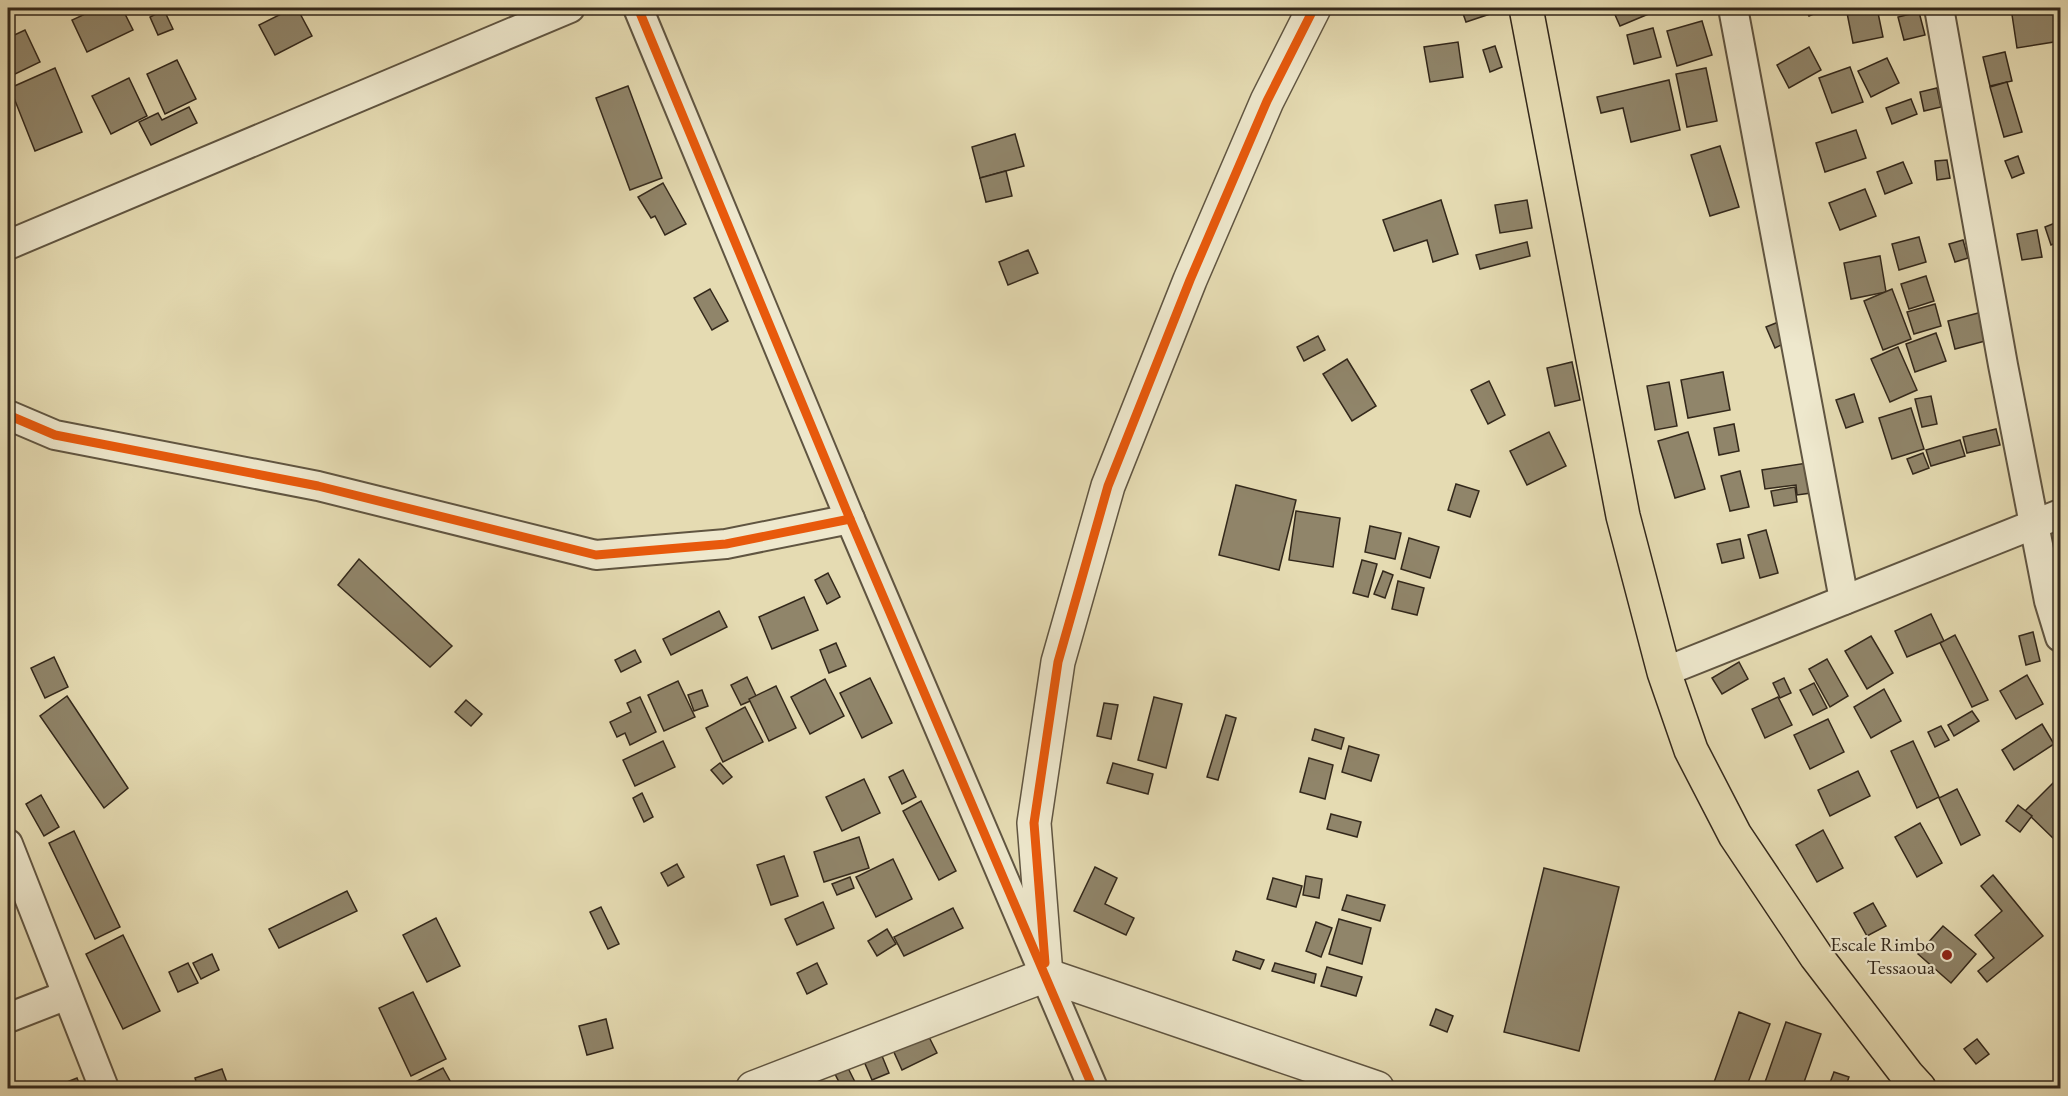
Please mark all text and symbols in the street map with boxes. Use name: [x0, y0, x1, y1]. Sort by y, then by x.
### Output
place label: Escale Rimbo Tessaoua: [1830, 931, 1935, 980]
marker: Escale Rimbo Tessaoua: [1940, 948, 1954, 962]

